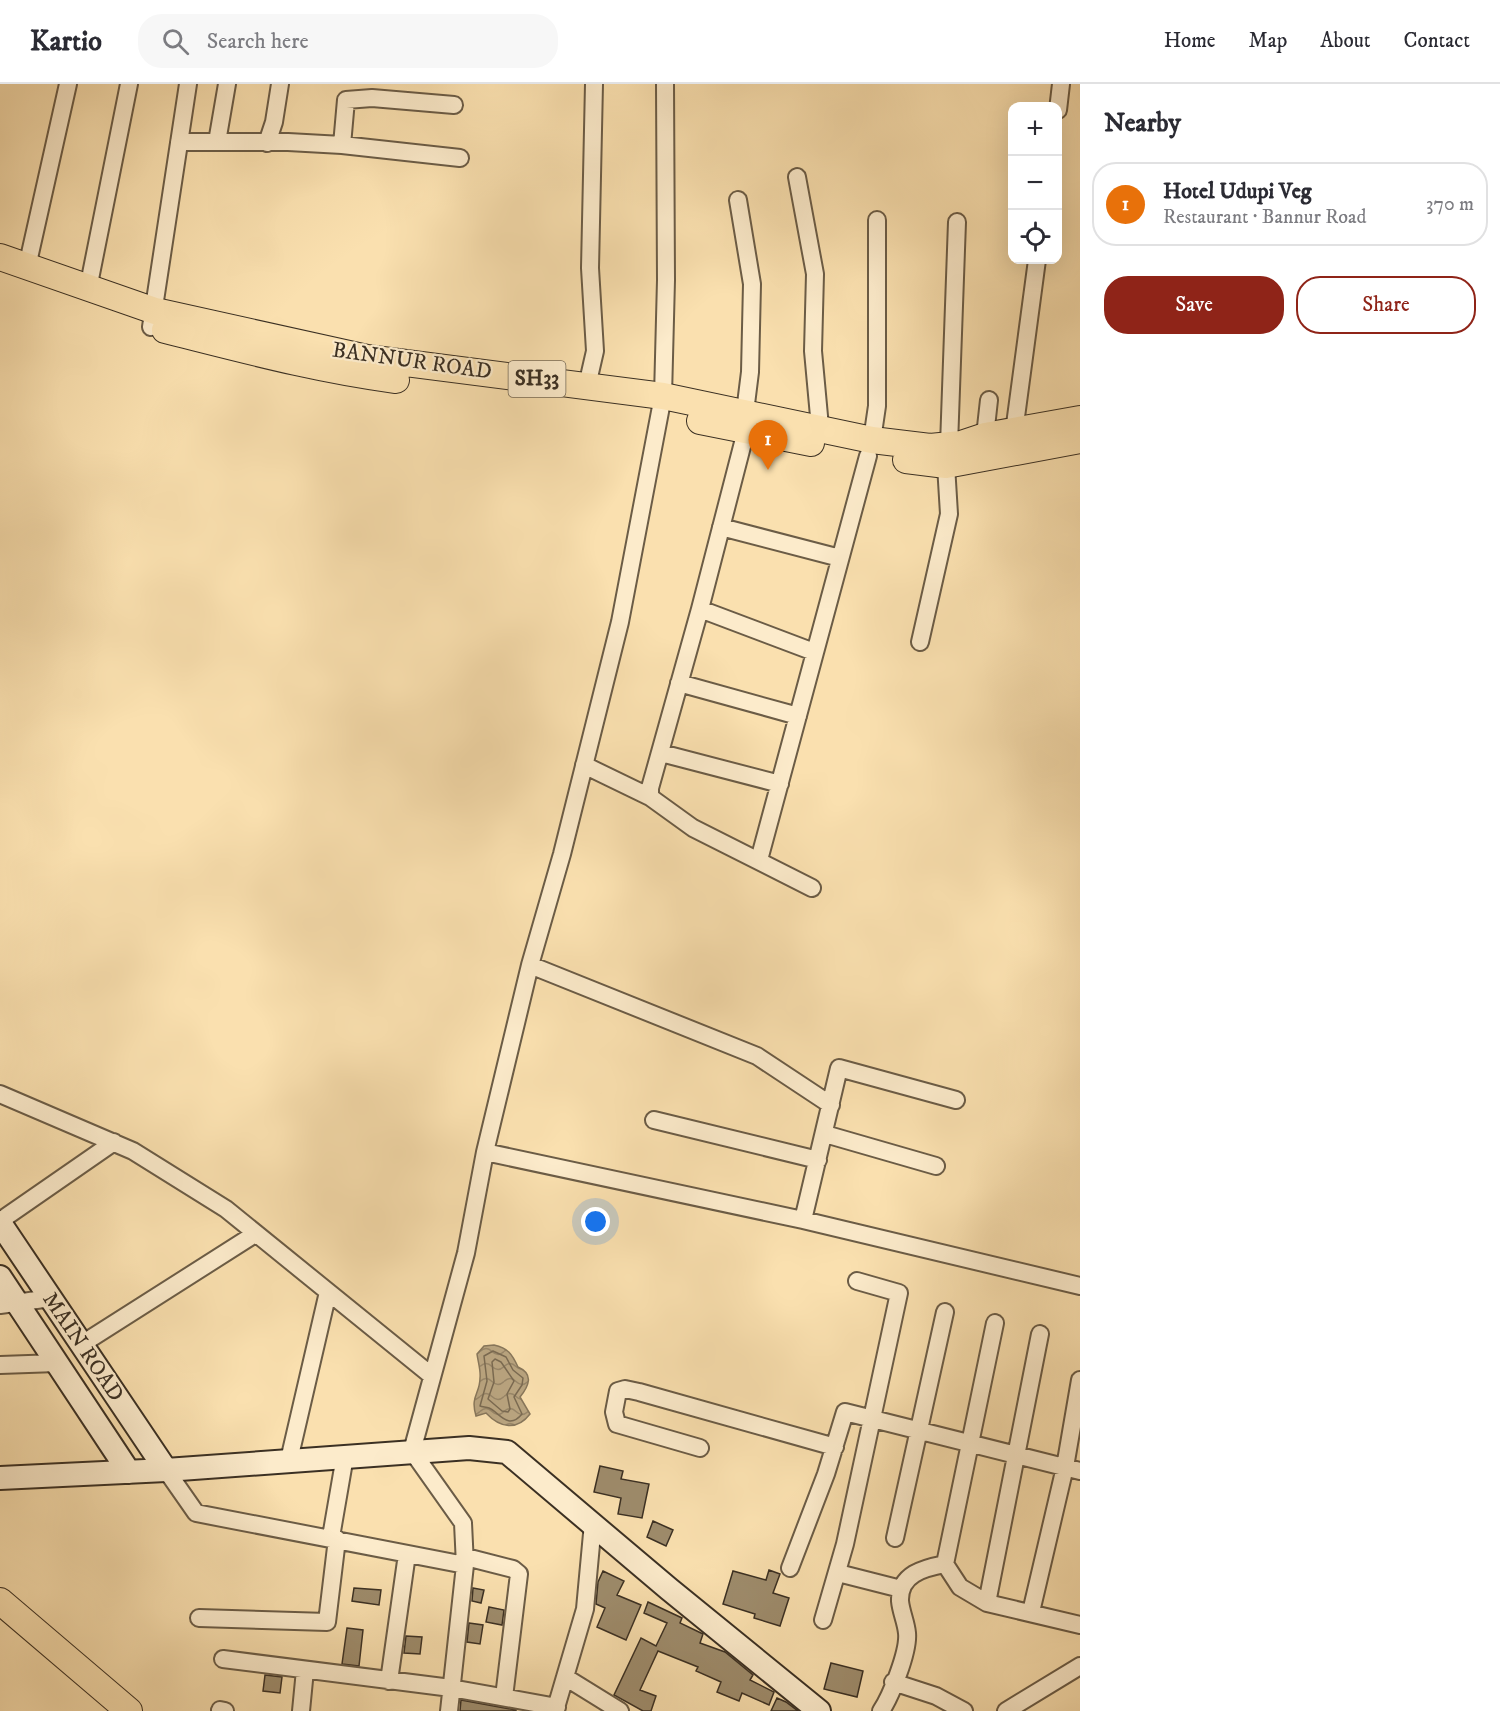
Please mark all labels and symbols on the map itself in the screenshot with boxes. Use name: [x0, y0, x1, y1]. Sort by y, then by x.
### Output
street label: BANNUR ROAD: [331, 336, 493, 386]
road number: SH33: [508, 361, 566, 397]
pin: 1: [748, 420, 788, 470]
your location: [581, 1207, 610, 1236]
street label: MAIN ROAD: [37, 1287, 129, 1407]

